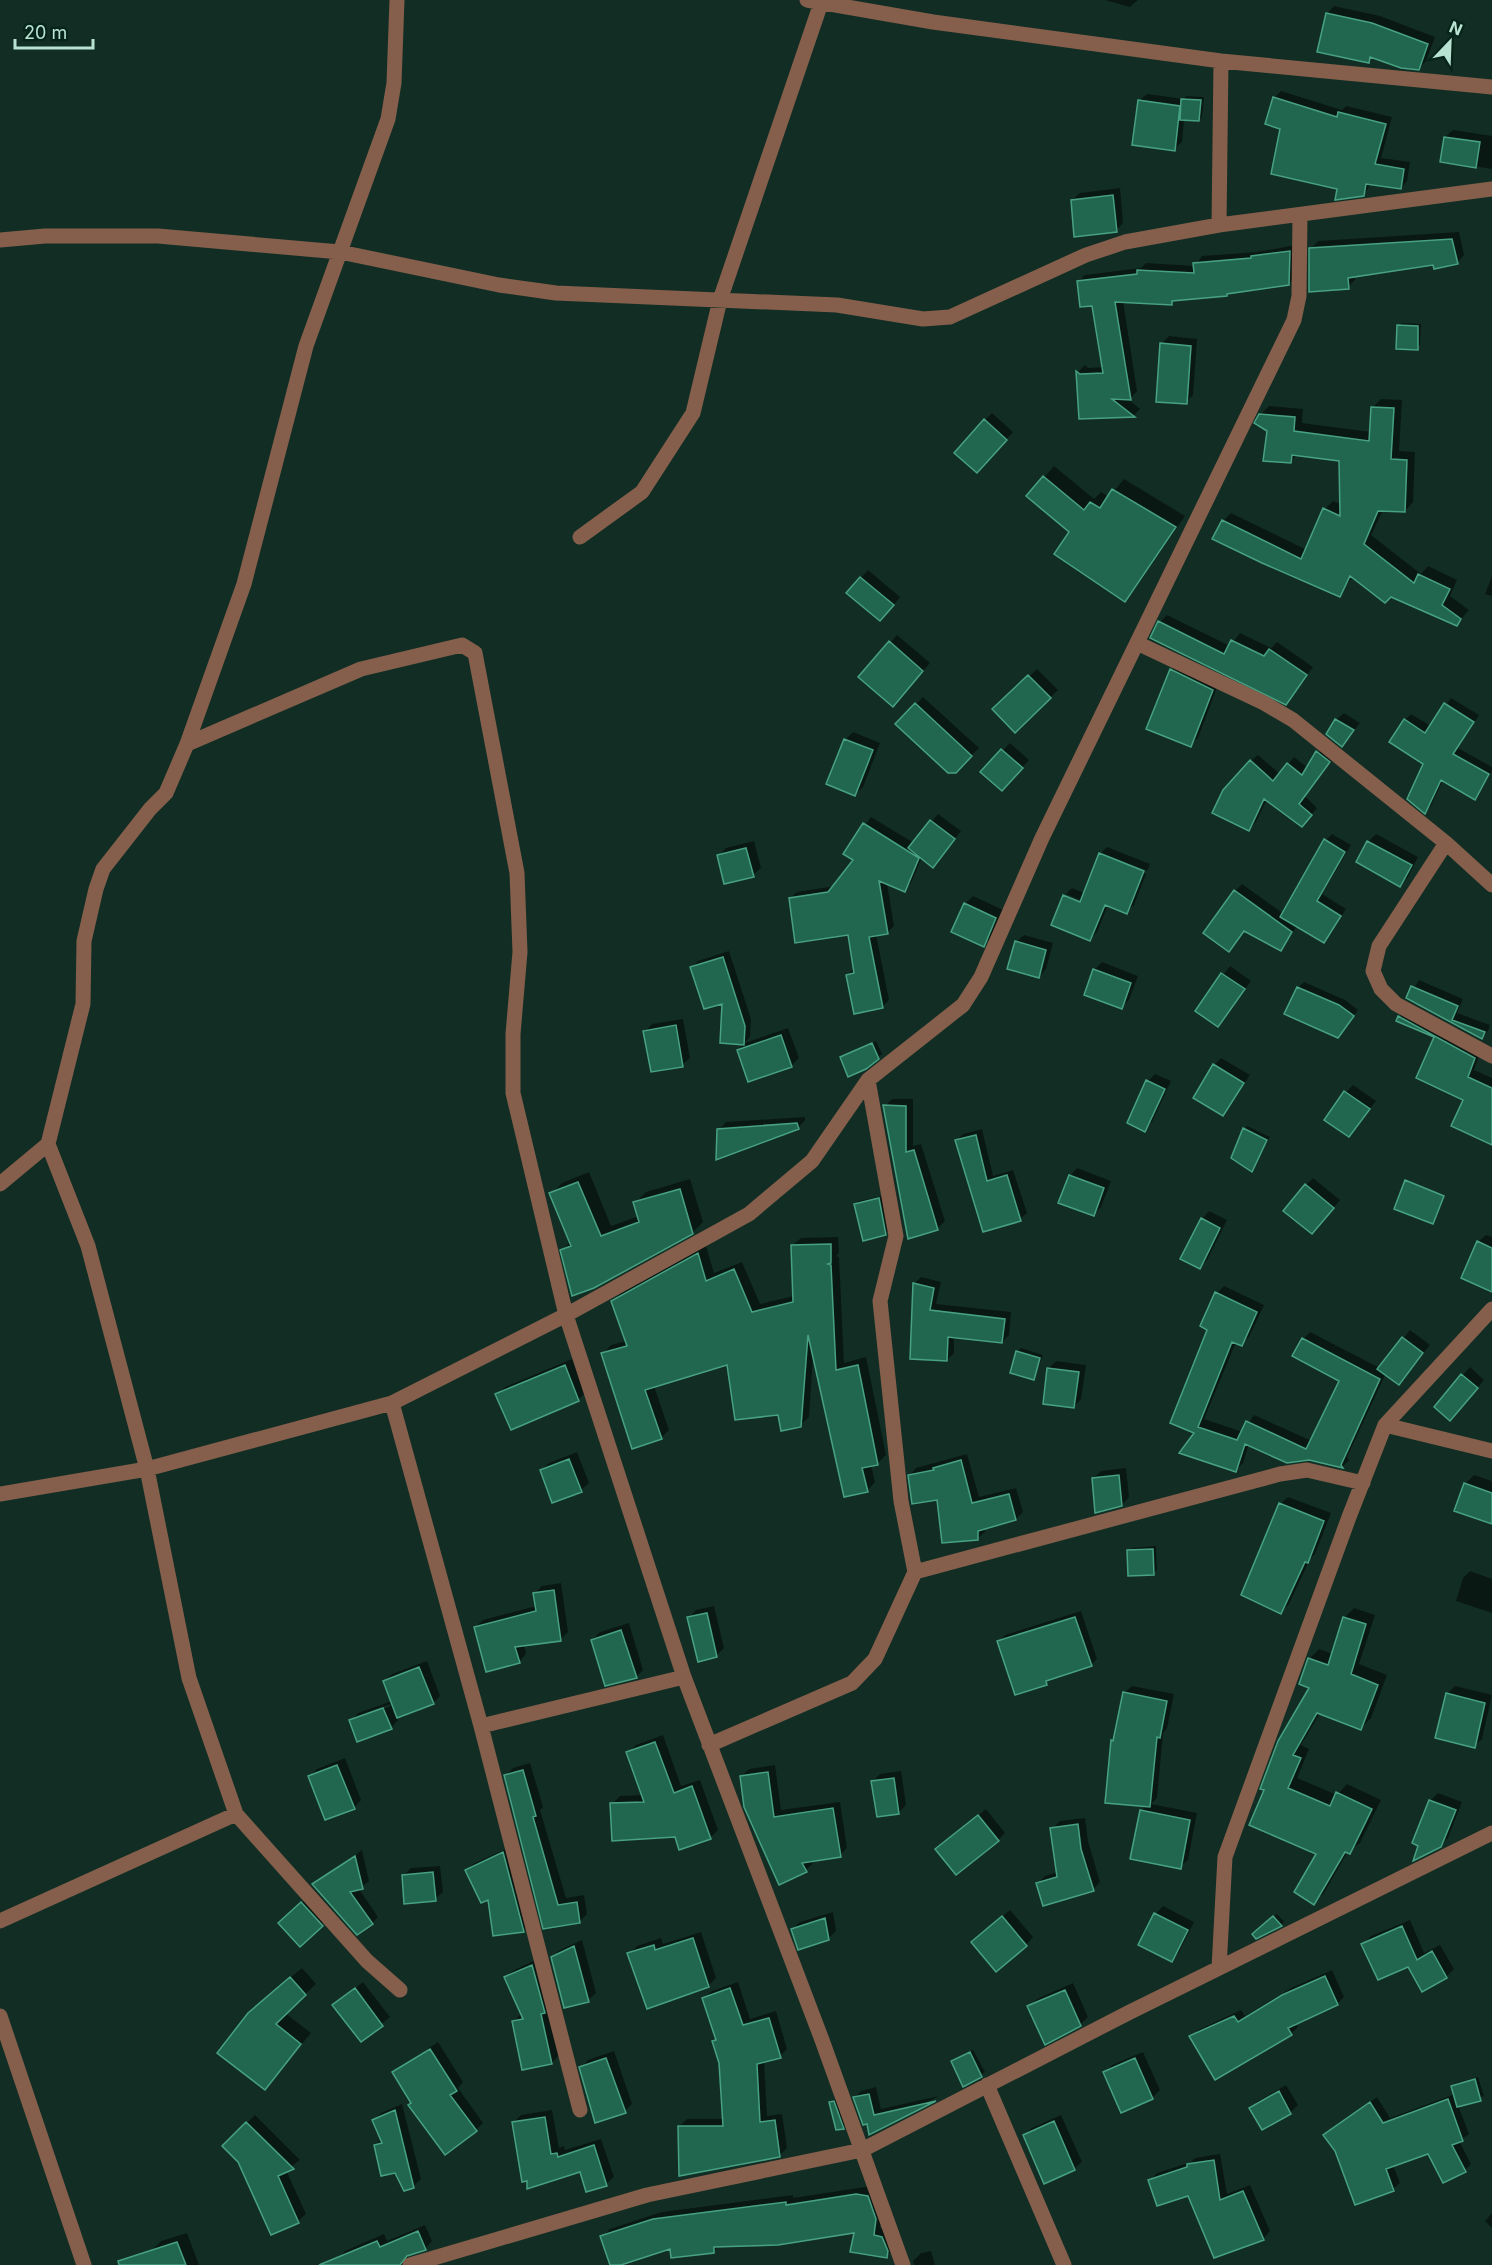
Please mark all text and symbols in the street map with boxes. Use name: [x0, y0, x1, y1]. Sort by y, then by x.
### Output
scale bar: [15, 12, 93, 50]
north arrow: [1420, 12, 1480, 72]
text: N: [1446, 17, 1465, 40]
text: 20 m: [24, 22, 67, 43]

